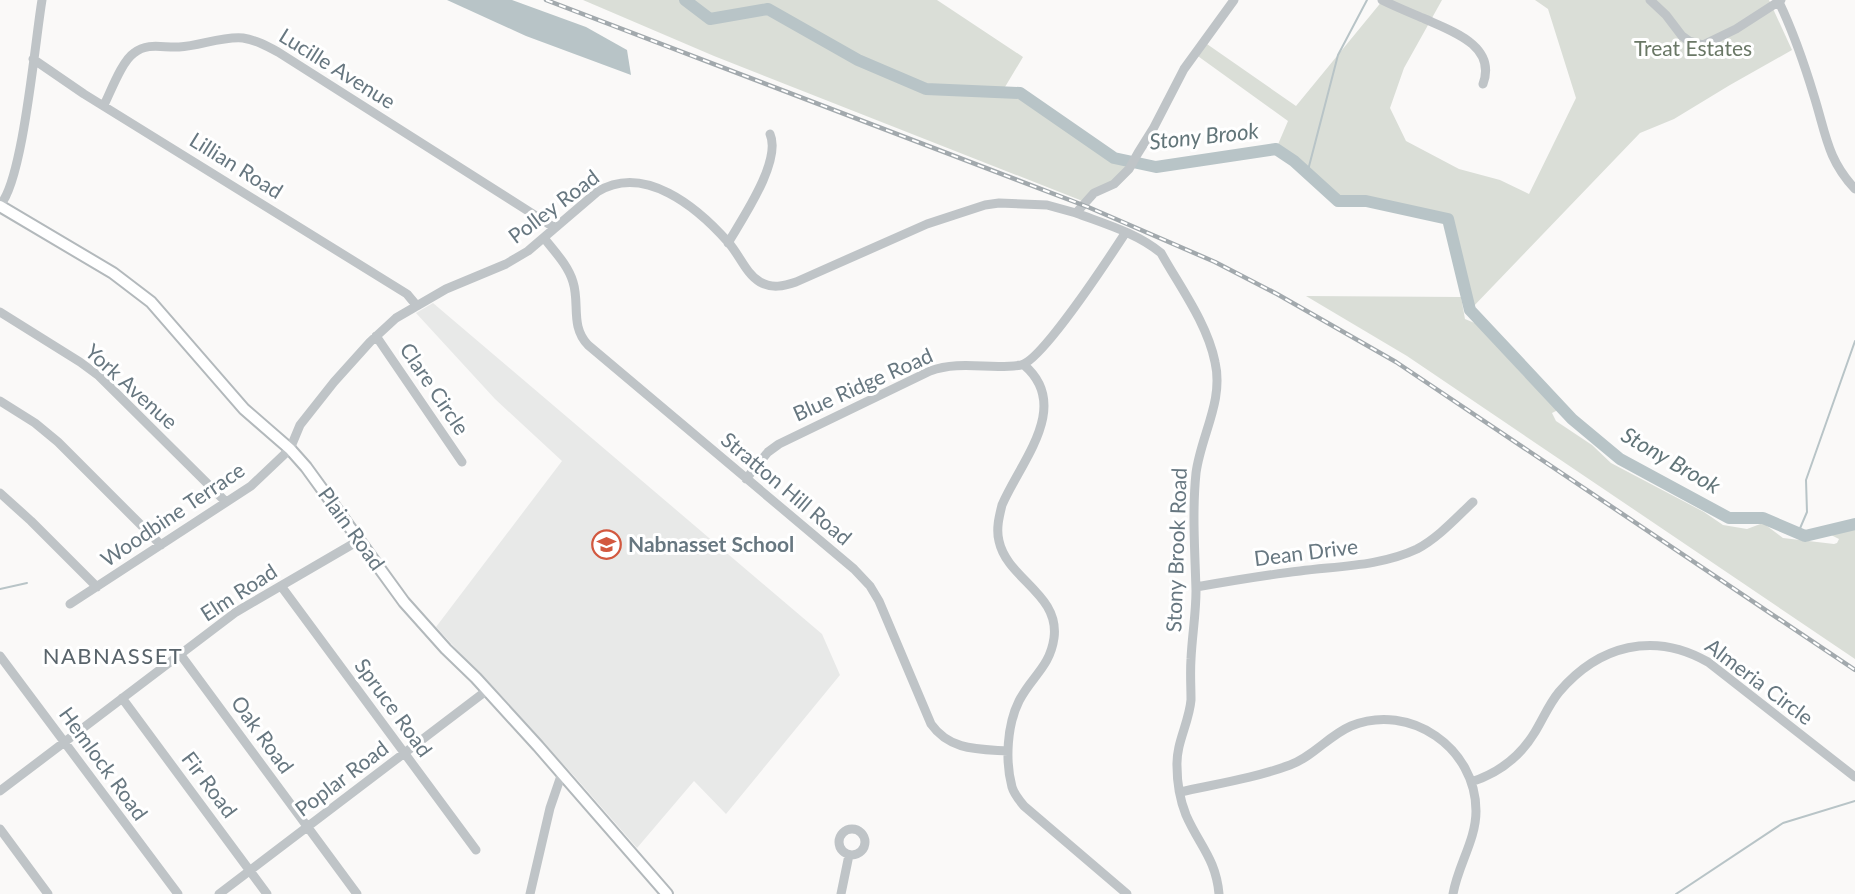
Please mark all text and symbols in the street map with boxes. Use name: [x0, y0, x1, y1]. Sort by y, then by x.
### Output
street label: Lucille Avenue: [275, 22, 400, 113]
park label: Treat Estates: [1634, 35, 1752, 60]
water label: Stony Brook: [1148, 116, 1260, 155]
street label: Lillian Road: [186, 126, 288, 203]
street label: Polley Road: [503, 164, 603, 248]
street label: Clare Circle: [395, 337, 475, 439]
street label: York Avenue: [81, 338, 183, 434]
street label: Blue Ridge Road: [789, 342, 936, 426]
water label: Stony Brook: [1617, 420, 1726, 499]
street label: Stratton Hill Road: [717, 426, 857, 550]
street label: Woodbine Terrace: [96, 456, 249, 571]
street label: Stony Brook Road: [1160, 467, 1191, 633]
street label: Plain Road: [314, 482, 391, 575]
school or university icon: Nabnasset School: [591, 529, 623, 561]
place label: Nabnasset School: [628, 531, 794, 556]
street label: Dean Drive: [1252, 533, 1359, 570]
street label: Elm Road: [195, 558, 281, 626]
street label: Almeria Circle: [1701, 632, 1819, 729]
district label: NABNASSET: [43, 642, 183, 669]
street label: Spruce Road: [350, 653, 438, 761]
street label: Oak Road: [227, 691, 300, 778]
street label: Hemlock Road: [55, 702, 154, 825]
street label: Poplar Road: [290, 735, 393, 821]
street label: Fir Road: [177, 746, 243, 822]

